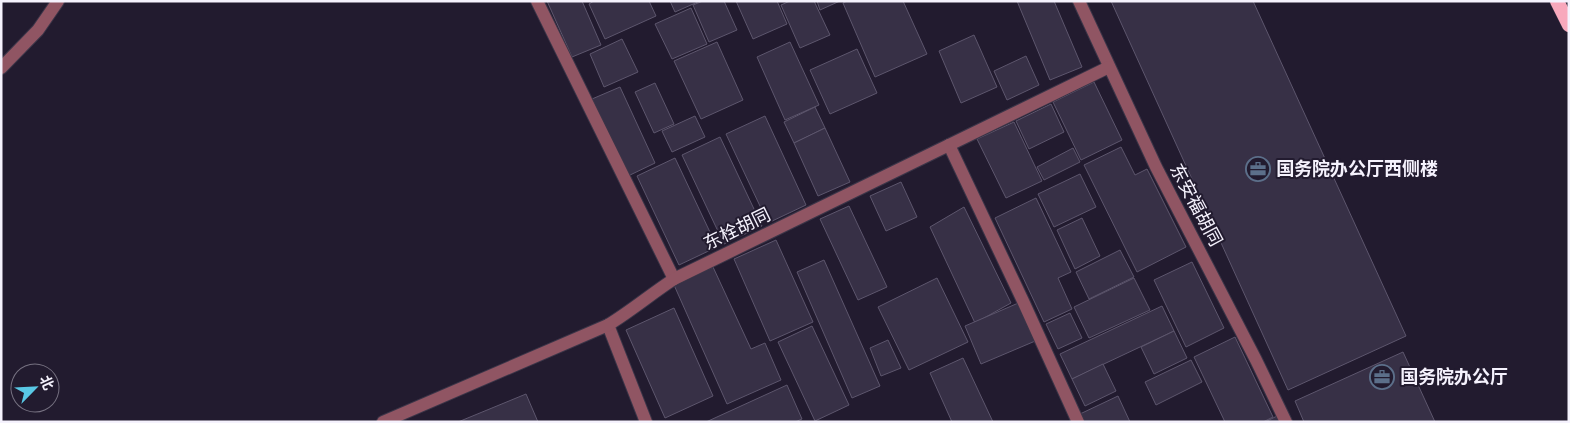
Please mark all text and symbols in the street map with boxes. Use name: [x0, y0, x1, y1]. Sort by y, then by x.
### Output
office icon: 国务院办公厅西侧楼: [1245, 156, 1271, 182]
place label: 国务院办公厅西侧楼: [1276, 157, 1438, 179]
street label: 东安福胡同: [1166, 160, 1228, 249]
street label: 东栓胡同: [699, 202, 774, 254]
north arrow: [10, 363, 60, 413]
office icon: 国务院办公厅: [1369, 364, 1395, 390]
place label: 国务院办公厅: [1400, 365, 1508, 387]
text: 北: [37, 373, 58, 392]

